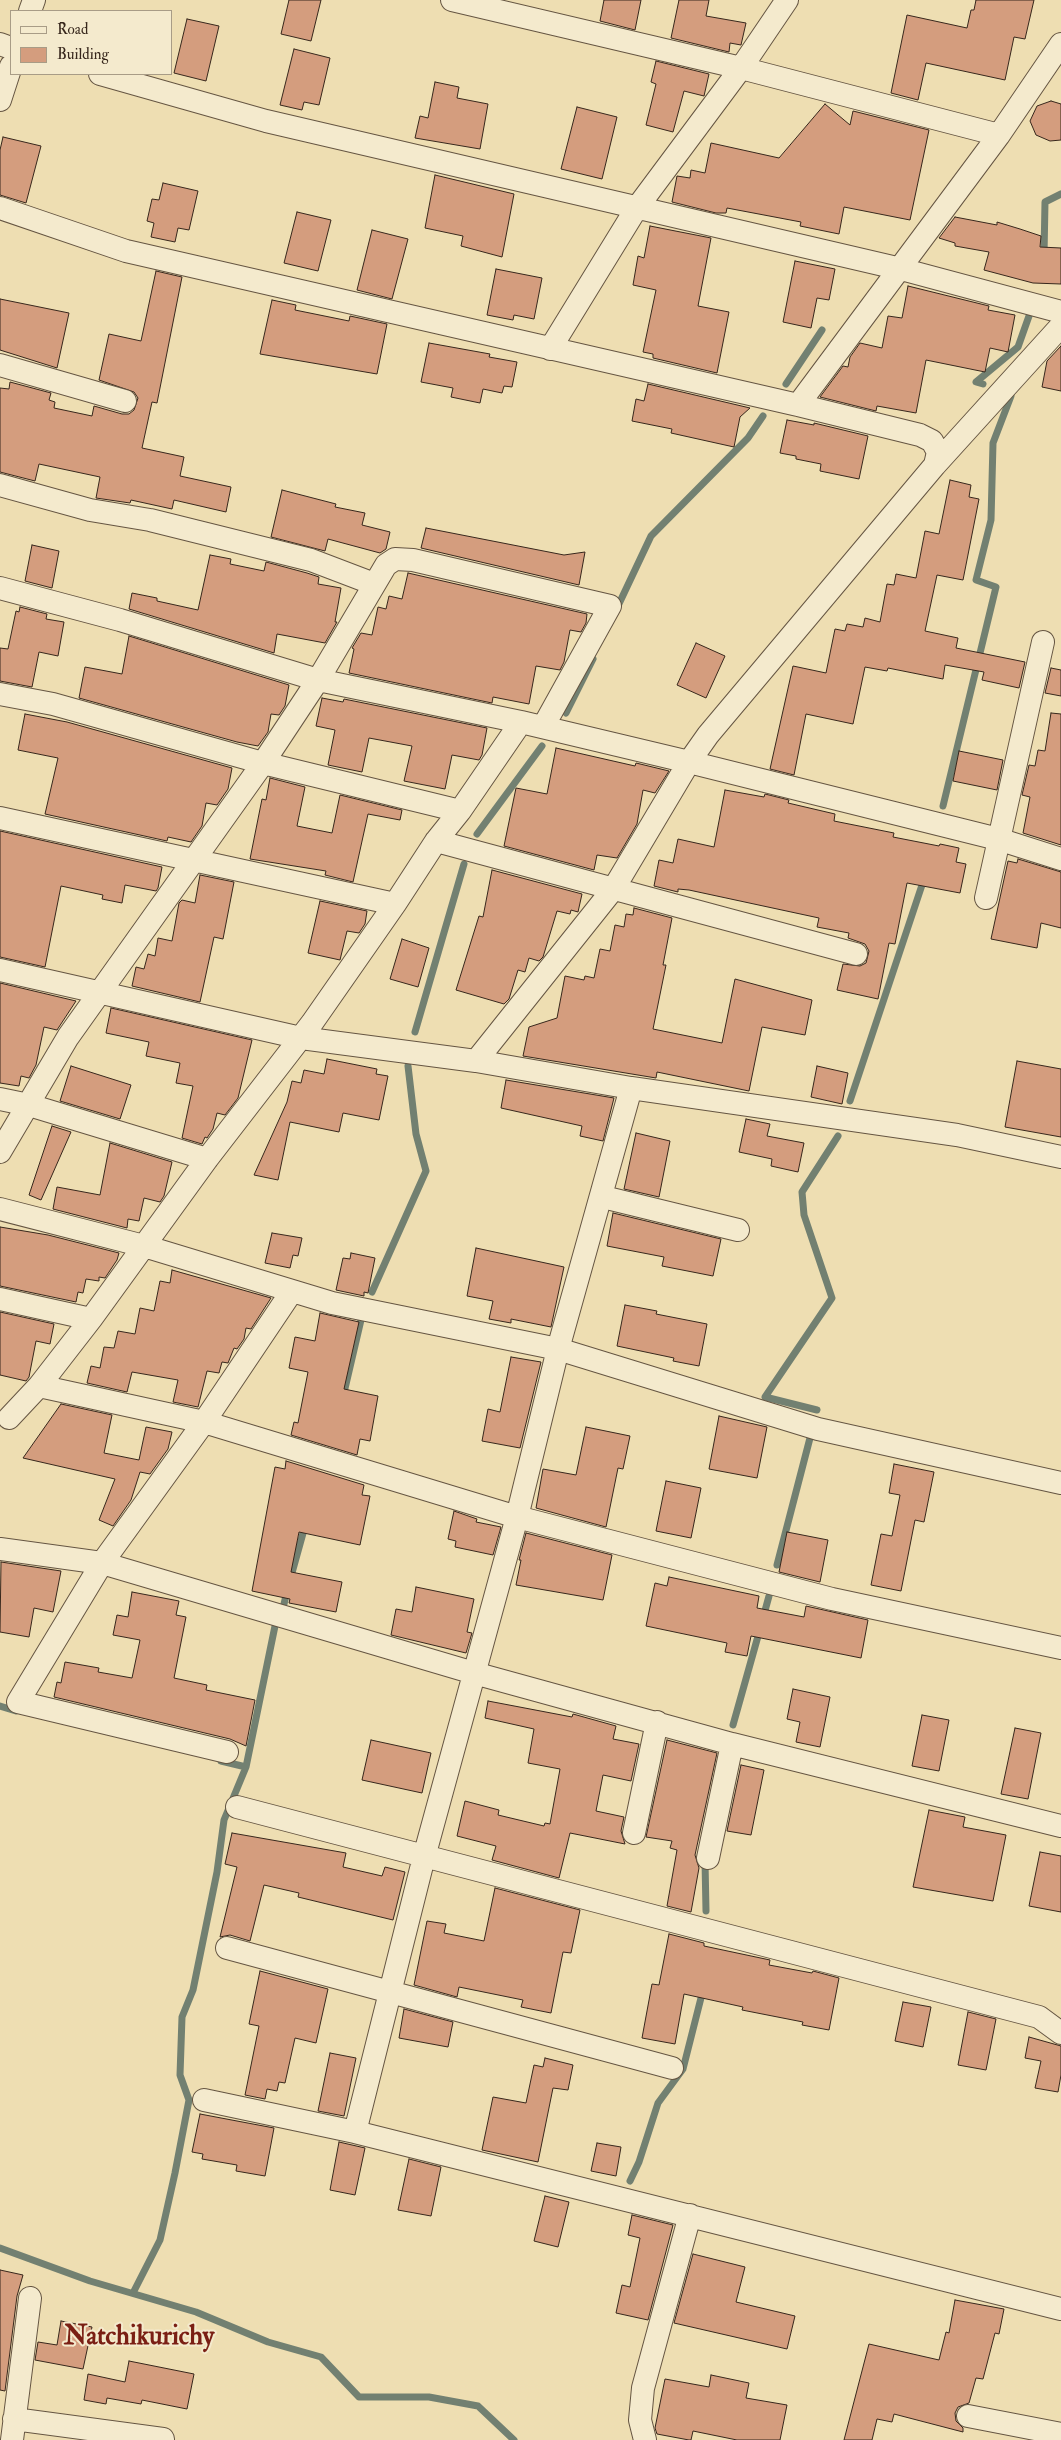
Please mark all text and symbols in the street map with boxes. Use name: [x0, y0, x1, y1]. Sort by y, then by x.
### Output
legend: [10, 10, 172, 75]
text: Road: [57, 20, 88, 39]
text: Building: [57, 45, 109, 64]
district label: Natchikurichy: [64, 2322, 214, 2354]

